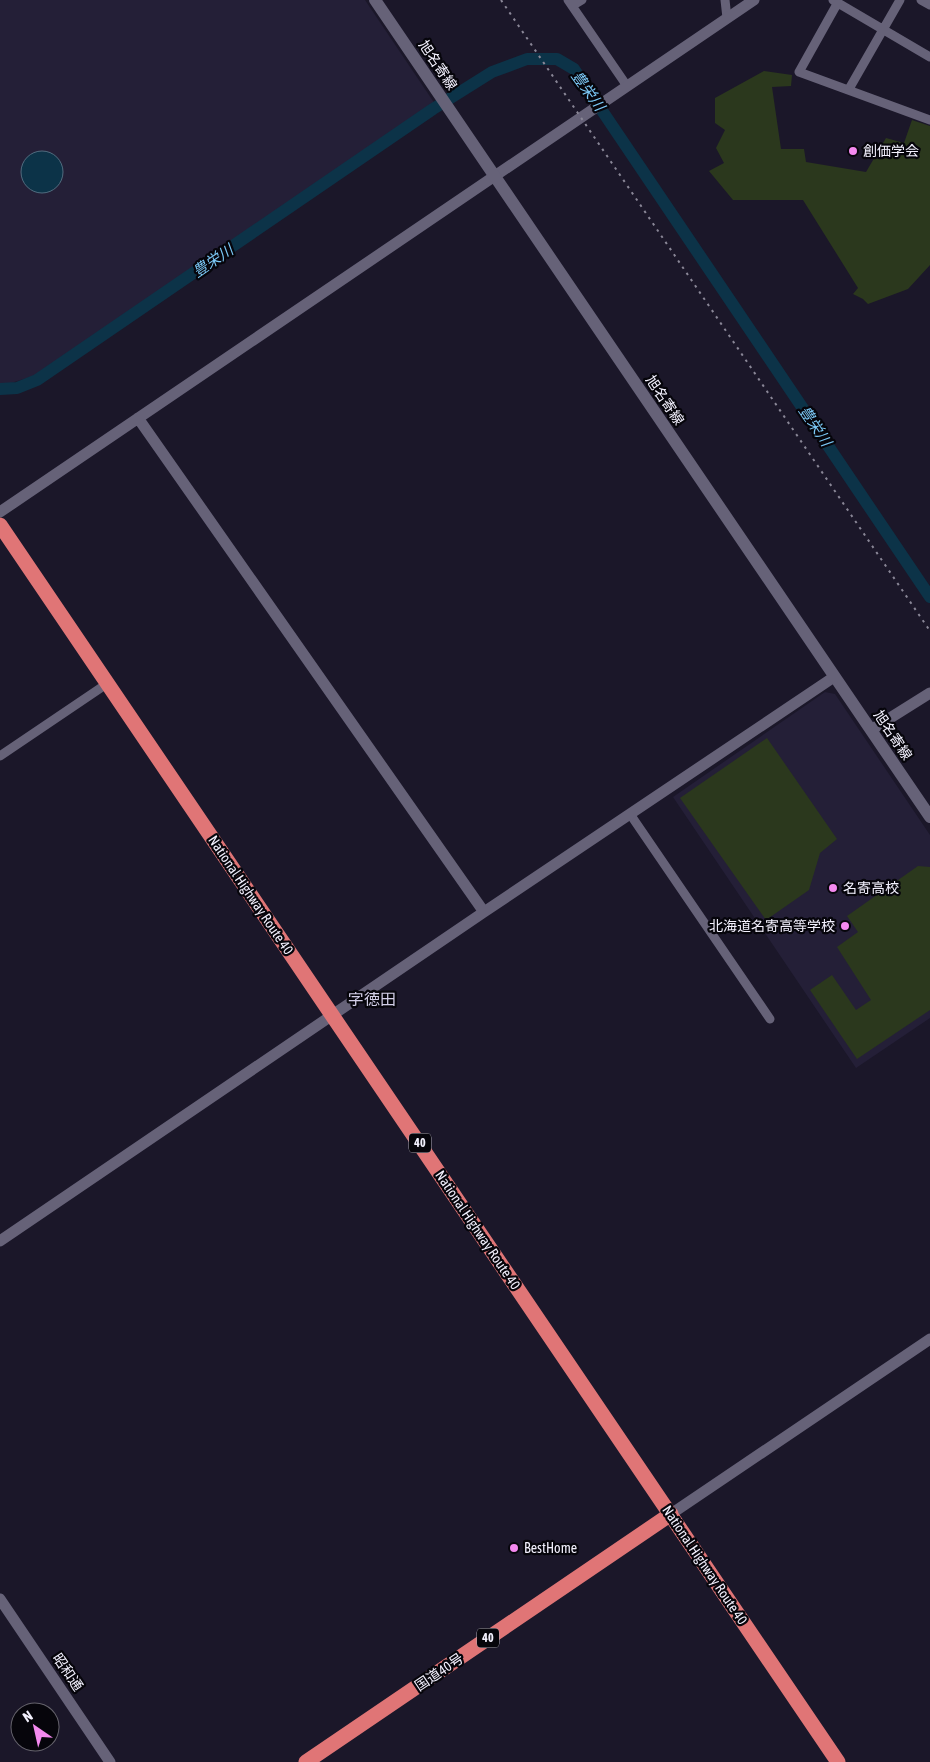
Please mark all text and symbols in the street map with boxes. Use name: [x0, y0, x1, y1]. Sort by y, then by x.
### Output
street label: 旭名寄線: [416, 37, 460, 93]
water label: 豊栄川: [568, 68, 610, 116]
place label: 創価学会: [863, 143, 919, 159]
marker: 創価学会: [847, 145, 859, 157]
water label: 豊栄川: [189, 240, 238, 280]
street label: 旭名寄線: [643, 372, 687, 428]
water label: 豊栄川: [796, 402, 836, 451]
street label: 旭名寄線: [871, 707, 915, 763]
street label: National Highway Route 40: [205, 833, 297, 958]
place label: 名寄高校: [843, 880, 899, 896]
marker: 名寄高校: [827, 882, 839, 894]
place label: 北海道名寄高等学校: [709, 918, 835, 934]
marker: 北海道名寄高等学校: [839, 920, 851, 932]
district label: 字徳田: [348, 990, 396, 1008]
road number: 40: [409, 1134, 431, 1152]
street label: National Highway Route 40: [432, 1168, 524, 1293]
street label: National Highway Route 40: [659, 1503, 751, 1628]
place label: BestHome: [524, 1540, 577, 1556]
marker: BestHome: [508, 1542, 520, 1554]
road number: 40: [477, 1629, 499, 1648]
street label: 昭和通: [50, 1650, 86, 1694]
street label: 国道40号: [412, 1650, 466, 1694]
north arrow: [10, 1702, 60, 1752]
text: N: [20, 1707, 36, 1725]

